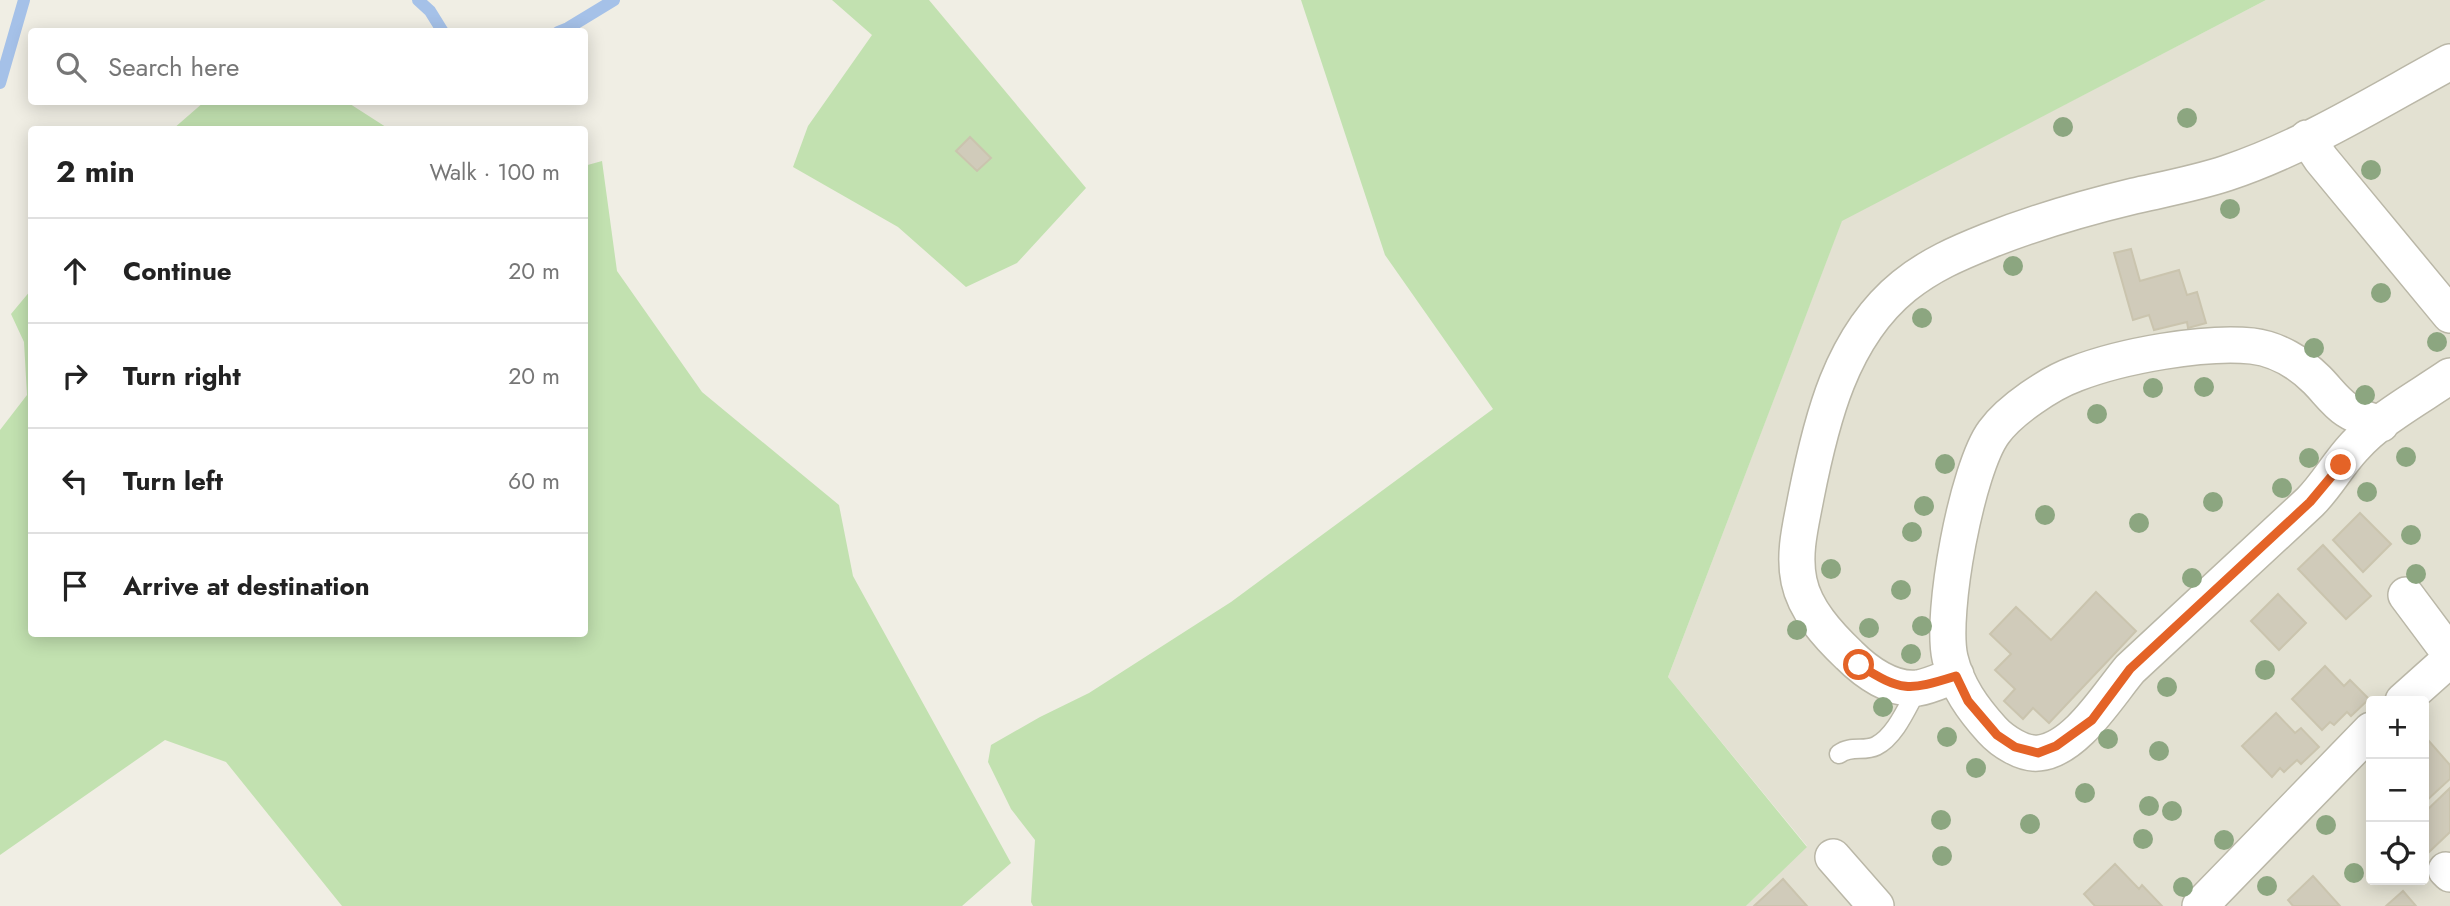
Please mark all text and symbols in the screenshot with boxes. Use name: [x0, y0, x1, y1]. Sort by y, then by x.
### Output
search box: [28, 28, 588, 105]
icon: search: [52, 48, 90, 86]
text: Search here: [108, 48, 240, 86]
text: 2 min: [56, 150, 135, 193]
text: Walk · 100 m: [430, 155, 560, 189]
icon: ahead: [56, 252, 94, 290]
text: Continue: [123, 252, 232, 290]
text: 20 m: [508, 254, 560, 288]
icon: right: [56, 357, 94, 395]
text: Turn right: [123, 357, 241, 395]
text: 20 m: [508, 359, 560, 393]
route end: [2325, 449, 2356, 480]
icon: left: [56, 462, 94, 500]
text: Turn left: [123, 462, 223, 500]
text: 60 m: [508, 464, 560, 498]
icon: arrive: [56, 567, 94, 605]
text: Arrive at destination: [123, 567, 370, 605]
route start: [1843, 649, 1874, 680]
map controls: [2366, 696, 2429, 885]
button: +: [2366, 696, 2429, 759]
button: −: [2366, 759, 2429, 822]
button: locate: [2366, 822, 2429, 885]

